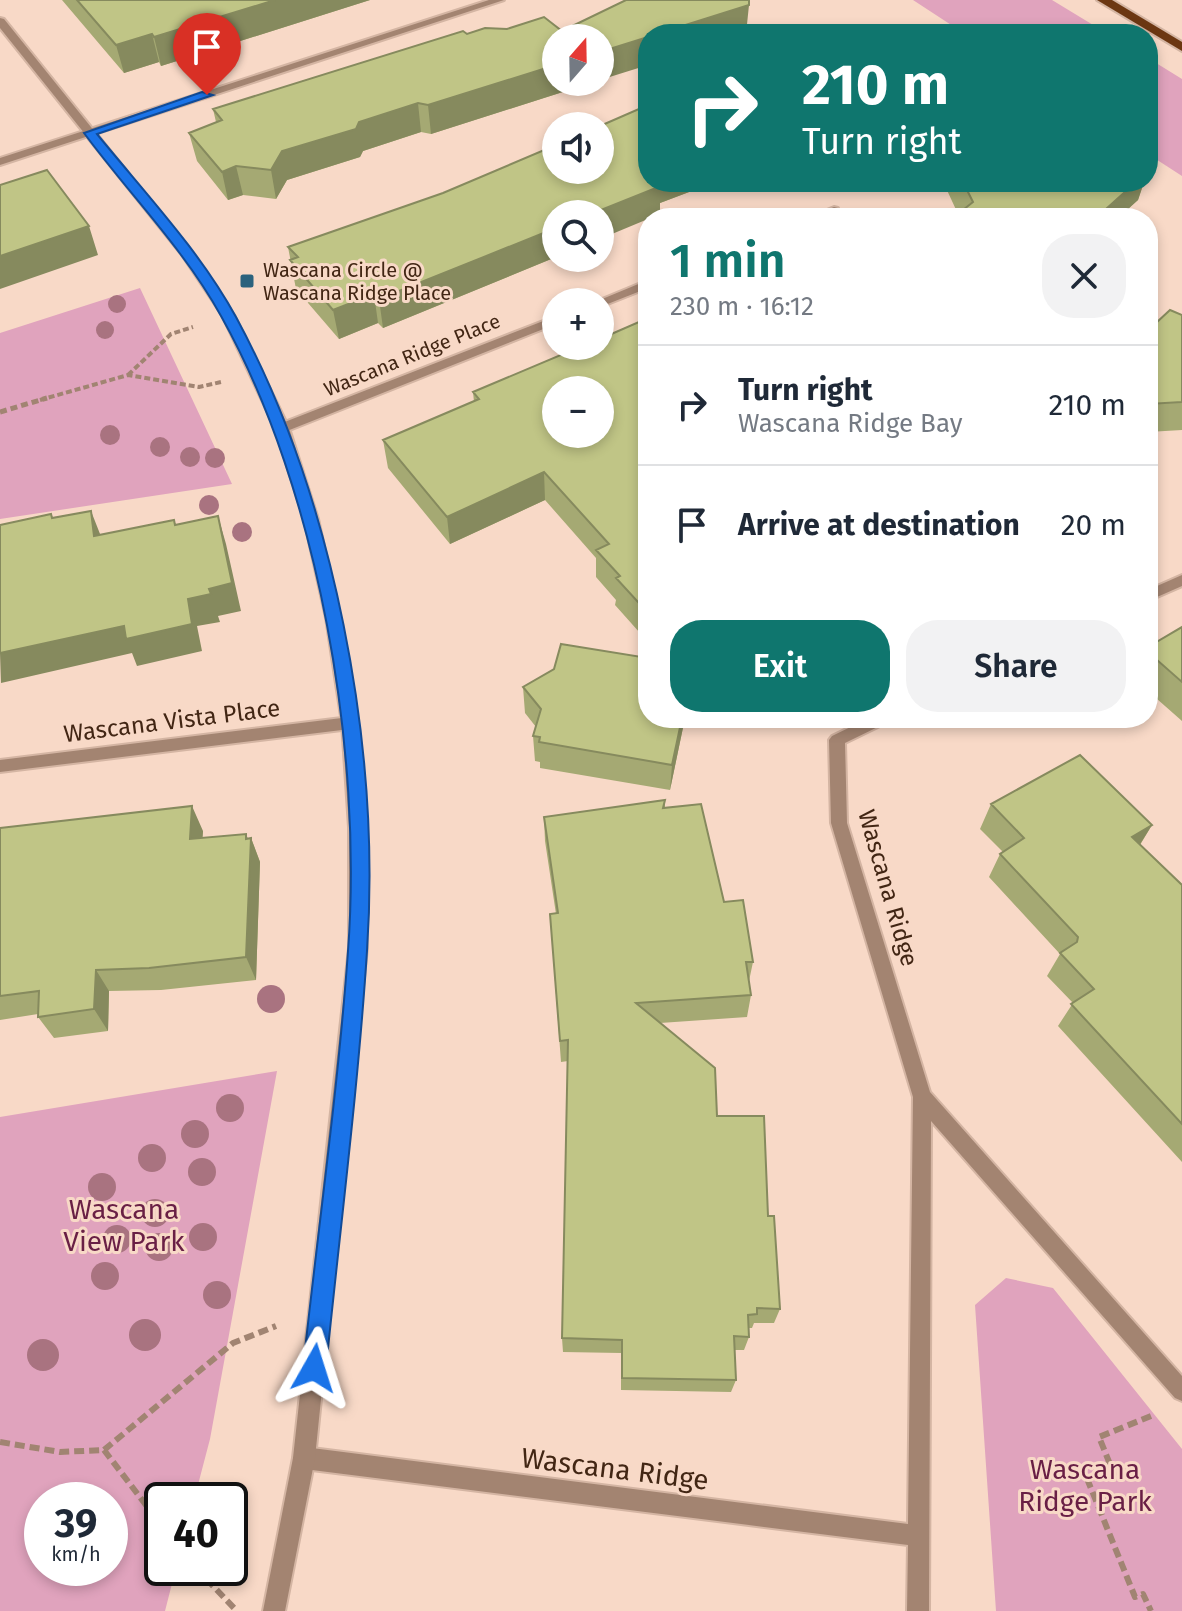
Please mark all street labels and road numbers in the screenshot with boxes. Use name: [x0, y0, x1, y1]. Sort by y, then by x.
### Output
street label: Wascana Ridge Place: [320, 309, 504, 401]
street label: Wascana Vista Place: [62, 694, 282, 748]
street label: Wascana Ridge: [852, 806, 924, 970]
street label: Wascana Ridge: [519, 1441, 711, 1497]

